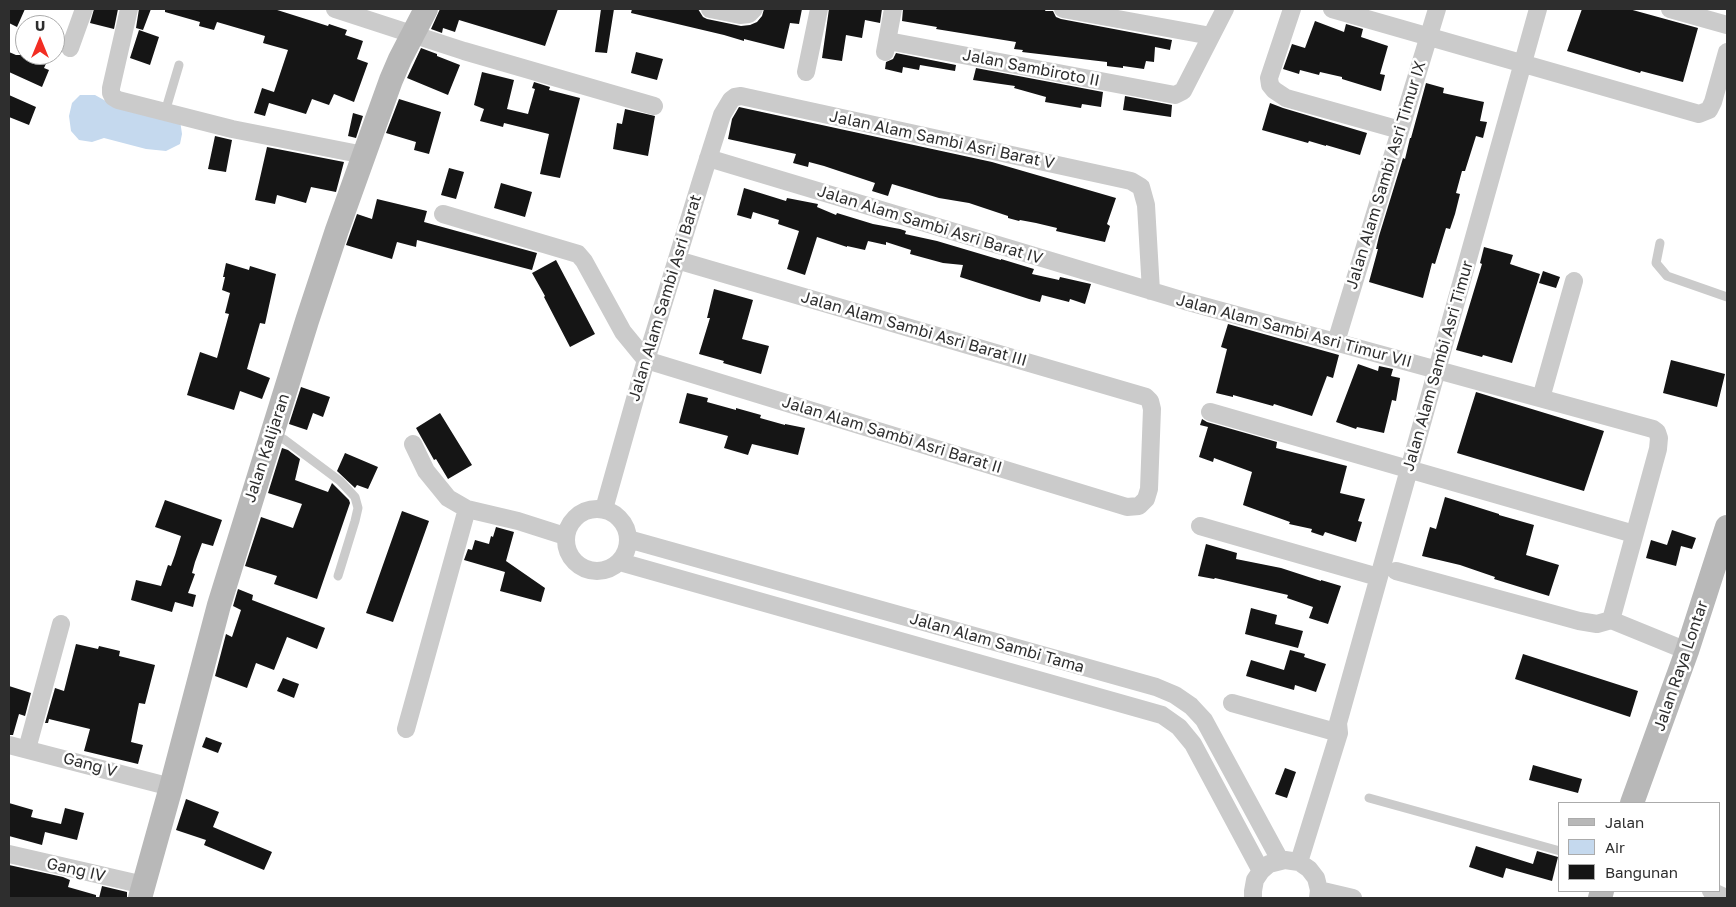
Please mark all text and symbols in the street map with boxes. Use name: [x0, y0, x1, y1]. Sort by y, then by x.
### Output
north arrow: [15, 15, 65, 65]
text: U: [35, 17, 45, 34]
street label: Jalan Sambiroto II: [961, 45, 1101, 91]
street label: Jalan Alam Sambi Asri Timur IX: [1342, 59, 1430, 291]
street label: Jalan Alam Sambi Asri Barat V: [828, 107, 1056, 173]
street label: Jalan Alam Sambi Asri Barat IV: [815, 182, 1045, 268]
street label: Jalan Alam Sambi Asri Barat: [624, 192, 706, 404]
street label: Jalan Alam Sambi Asri Timur: [1399, 259, 1477, 473]
street label: Jalan Alam Sambi Asri Barat III: [799, 288, 1029, 370]
street label: Jalan Alam Sambi Asri Timur VII: [1174, 290, 1414, 372]
street label: Jalan Kalijaran: [240, 391, 294, 505]
street label: Jalan Alam Sambi Asri Barat II: [780, 392, 1004, 478]
street label: Jalan Raya Lontar: [1650, 598, 1712, 734]
street label: Jalan Alam Sambi Tama: [907, 609, 1087, 677]
street label: Gang V: [61, 749, 119, 781]
legend: [1558, 802, 1721, 892]
text: Jalan: [1605, 813, 1644, 831]
text: Air: [1605, 838, 1625, 856]
street label: Gang IV: [45, 854, 107, 886]
text: Bangunan: [1605, 863, 1678, 881]

